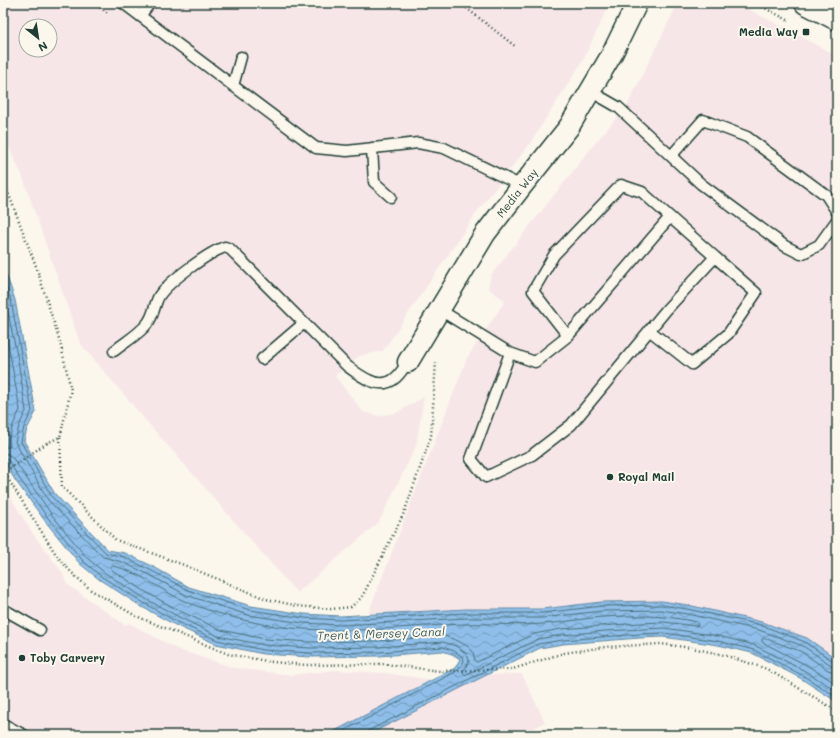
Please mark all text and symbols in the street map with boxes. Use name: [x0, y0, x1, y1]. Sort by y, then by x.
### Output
north arrow: [18, 18, 58, 58]
place label: Media Way: [739, 24, 798, 39]
marker: Media Way: [801, 27, 811, 37]
text: N: [36, 39, 51, 56]
street label: Media Way: [493, 165, 541, 220]
place label: Royal Mail: [618, 469, 674, 484]
marker: Royal Mail: [605, 472, 615, 482]
water label: Trent & Mersey Canal: [317, 623, 445, 643]
place label: Toby Carvery: [30, 650, 105, 665]
marker: Toby Carvery: [17, 653, 27, 663]

